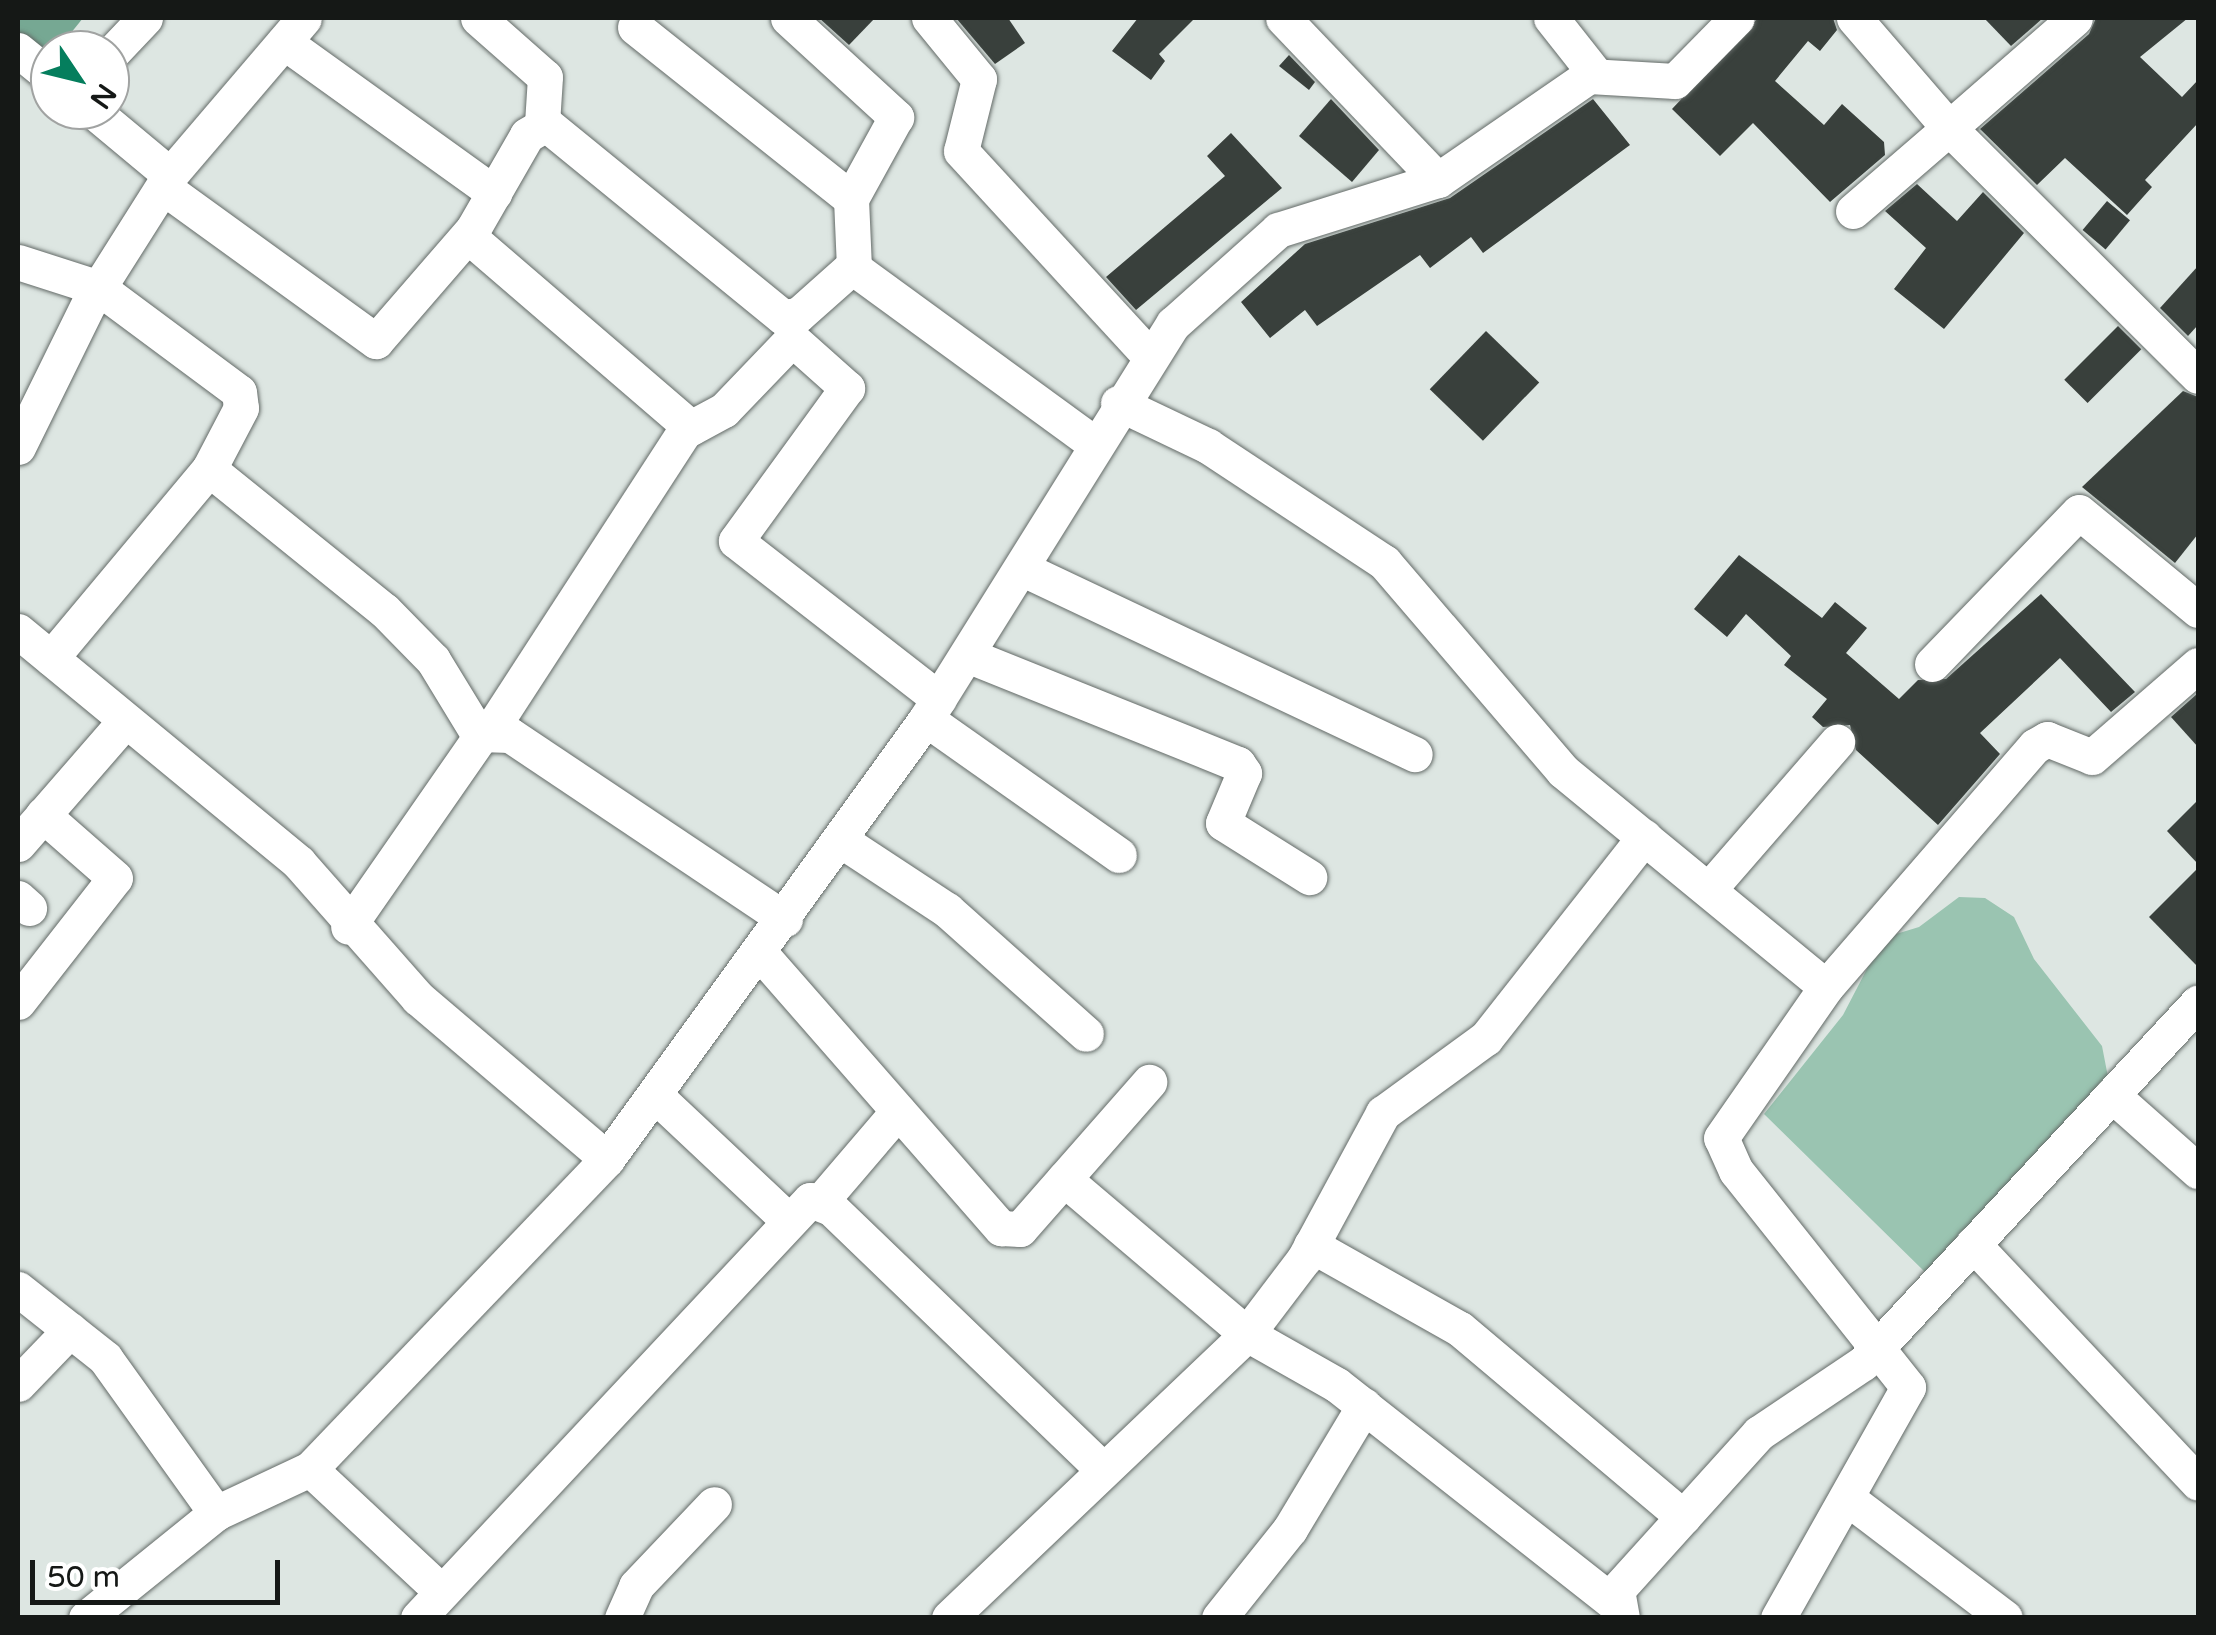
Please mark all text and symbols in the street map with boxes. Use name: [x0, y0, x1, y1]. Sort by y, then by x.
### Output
north arrow: [30, 30, 130, 130]
text: N: [83, 77, 123, 115]
scale bar: [35, 1540, 285, 1602]
text: 50 m: [47, 1559, 120, 1596]

